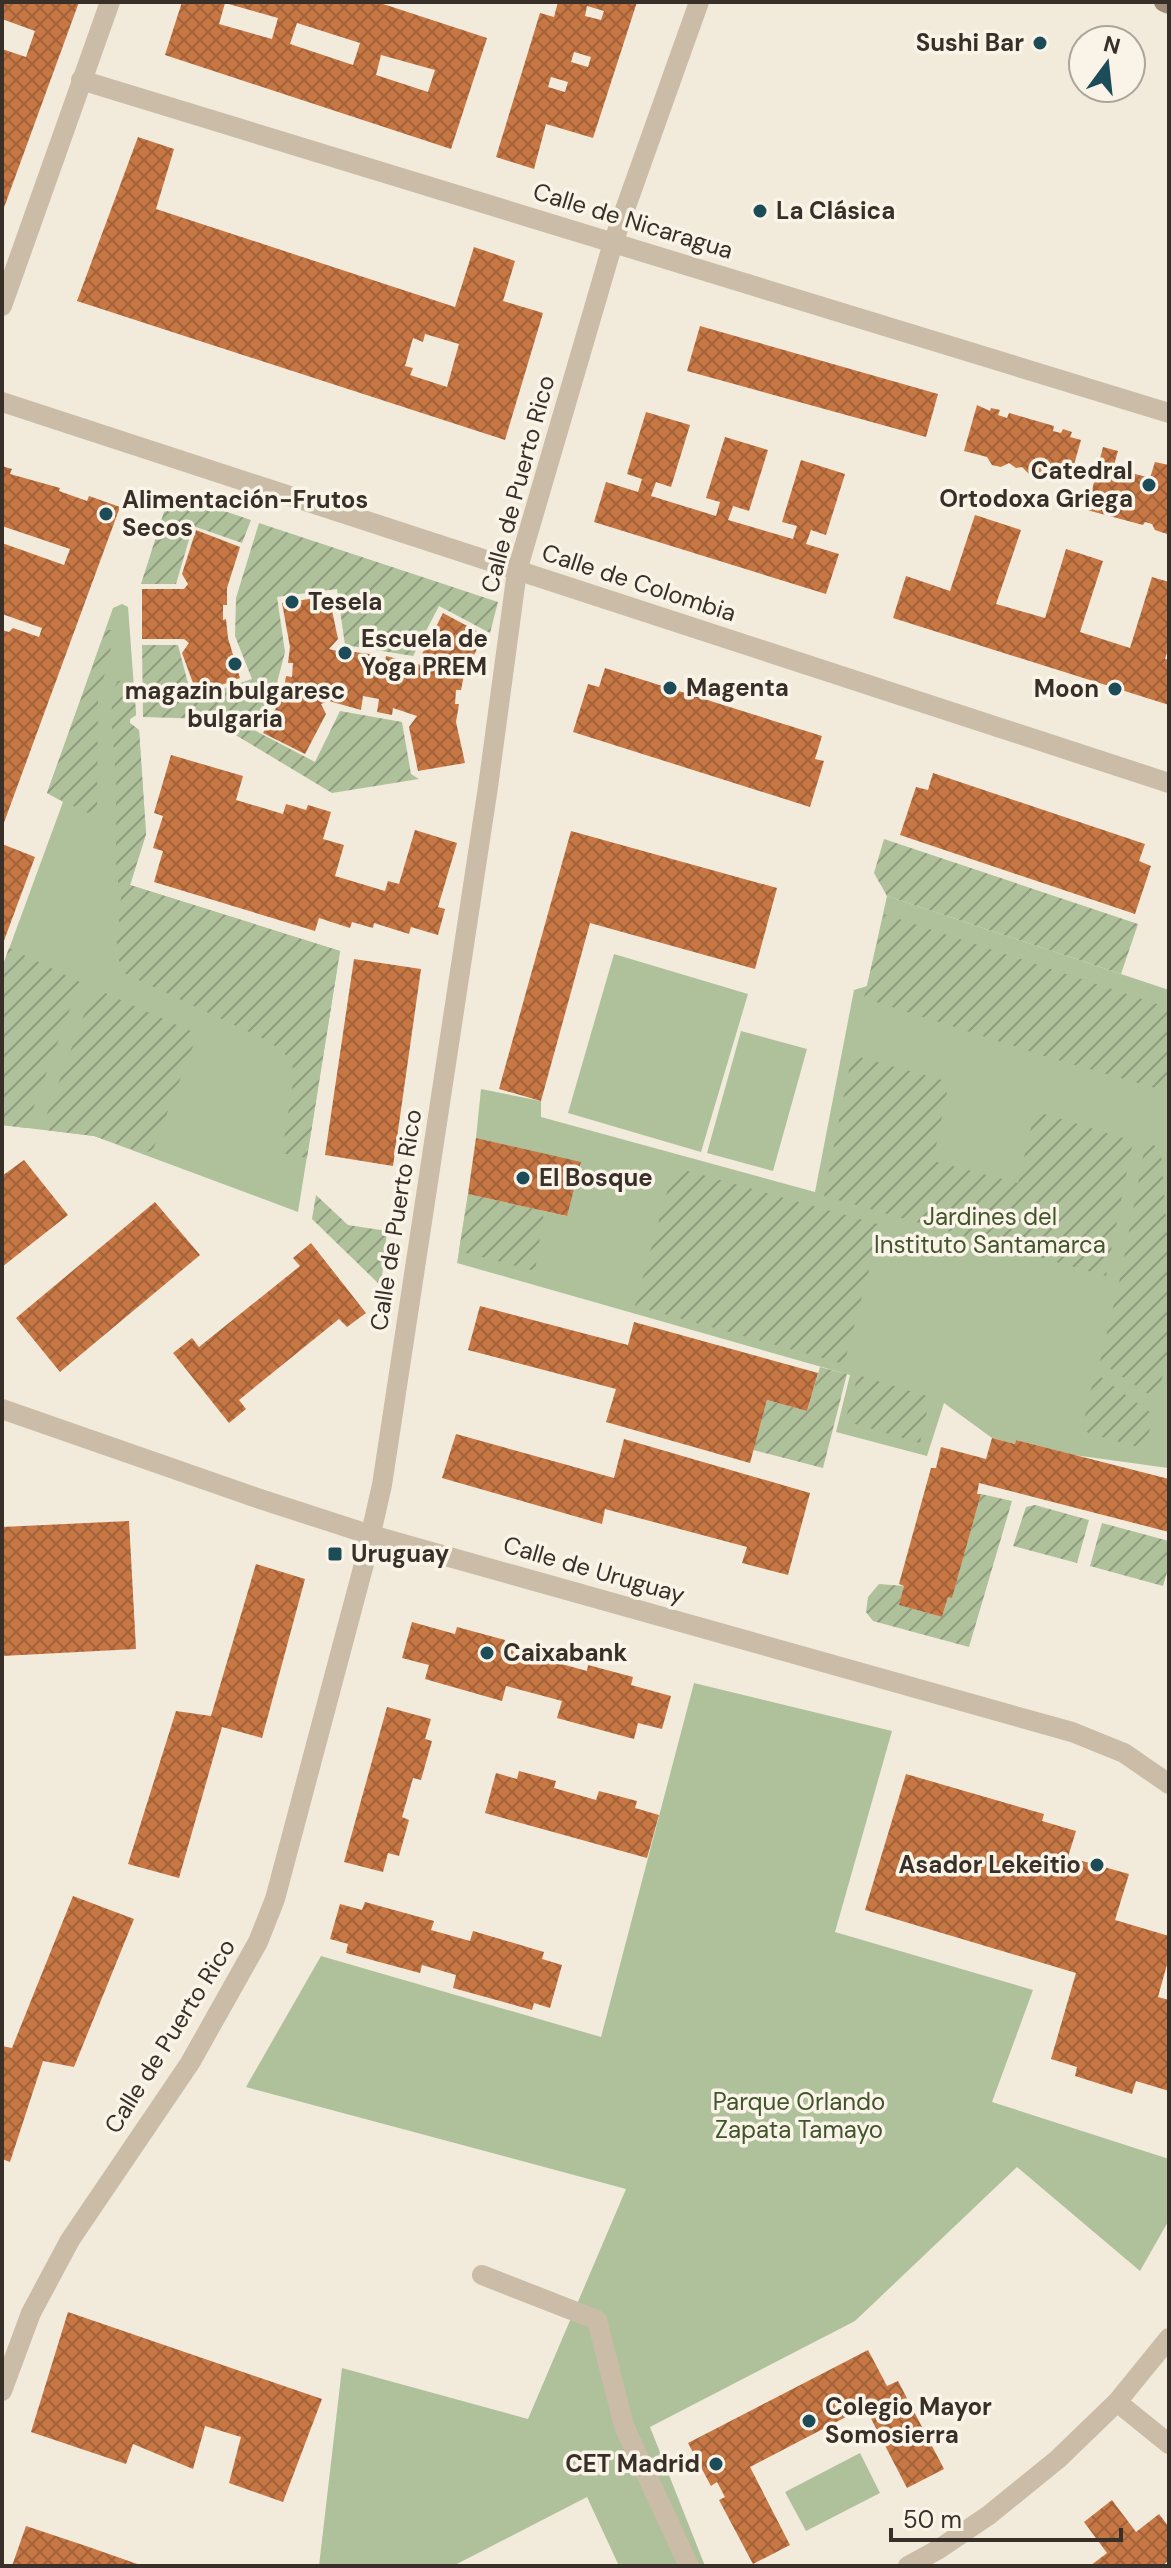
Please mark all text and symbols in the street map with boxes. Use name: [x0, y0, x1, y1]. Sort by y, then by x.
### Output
north arrow: [1067, 24, 1147, 104]
place label: Sushi Bar: [916, 27, 1024, 58]
text: N: [1101, 29, 1124, 61]
marker: Sushi Bar: [1031, 34, 1049, 52]
street label: Calle de Nicaragua: [529, 175, 737, 266]
place label: La Clásica: [776, 195, 895, 226]
marker: La Clásica: [751, 202, 769, 220]
street label: Calle de Puerto Rico: [474, 372, 561, 596]
place label: Catedral Ortodoxa Griega: [939, 455, 1133, 514]
marker: Catedral Ortodoxa Griega: [1140, 476, 1158, 494]
place label: Alimentación-Frutos Secos: [122, 484, 368, 543]
marker: Alimentación-Frutos Secos: [97, 505, 115, 523]
street label: Calle de Colombia: [538, 537, 740, 629]
place label: Tesela: [308, 586, 382, 617]
marker: Tesela: [283, 593, 301, 611]
place label: Escuela de Yoga PREM: [361, 623, 488, 682]
marker: Escuela de Yoga PREM: [336, 644, 354, 662]
marker: magazin bulgaresc bulgaria: [226, 655, 244, 673]
place label: Magenta: [686, 672, 789, 703]
place label: Moon: [1034, 673, 1099, 704]
place label: magazin bulgaresc bulgaria: [125, 675, 345, 734]
marker: Magenta: [661, 679, 679, 697]
marker: Moon: [1106, 680, 1124, 698]
street label: Calle de Puerto Rico: [363, 1107, 428, 1333]
place label: El Bosque: [539, 1162, 653, 1193]
marker: El Bosque: [514, 1169, 532, 1187]
park label: Jardines del Instituto Santamarca: [874, 1201, 1106, 1260]
street label: Calle de Uruguay: [500, 1529, 689, 1610]
place label: Uruguay: [351, 1538, 450, 1569]
marker: Uruguay: [326, 1545, 344, 1563]
place label: Caixabank: [503, 1637, 627, 1668]
marker: Caixabank: [478, 1644, 496, 1662]
place label: Asador Lekeitio: [899, 1849, 1081, 1880]
marker: Asador Lekeitio: [1088, 1856, 1106, 1874]
street label: Calle de Puerto Rico: [97, 1933, 242, 2139]
park label: Parque Orlando Zapata Tamayo: [713, 2086, 885, 2145]
place label: Colegio Mayor Somosierra: [825, 2391, 992, 2450]
marker: Colegio Mayor Somosierra: [800, 2412, 818, 2430]
place label: CET Madrid: [565, 2448, 700, 2479]
marker: CET Madrid: [707, 2455, 725, 2473]
scale bar: [891, 2492, 1121, 2542]
text: 50 m: [903, 2504, 962, 2535]

